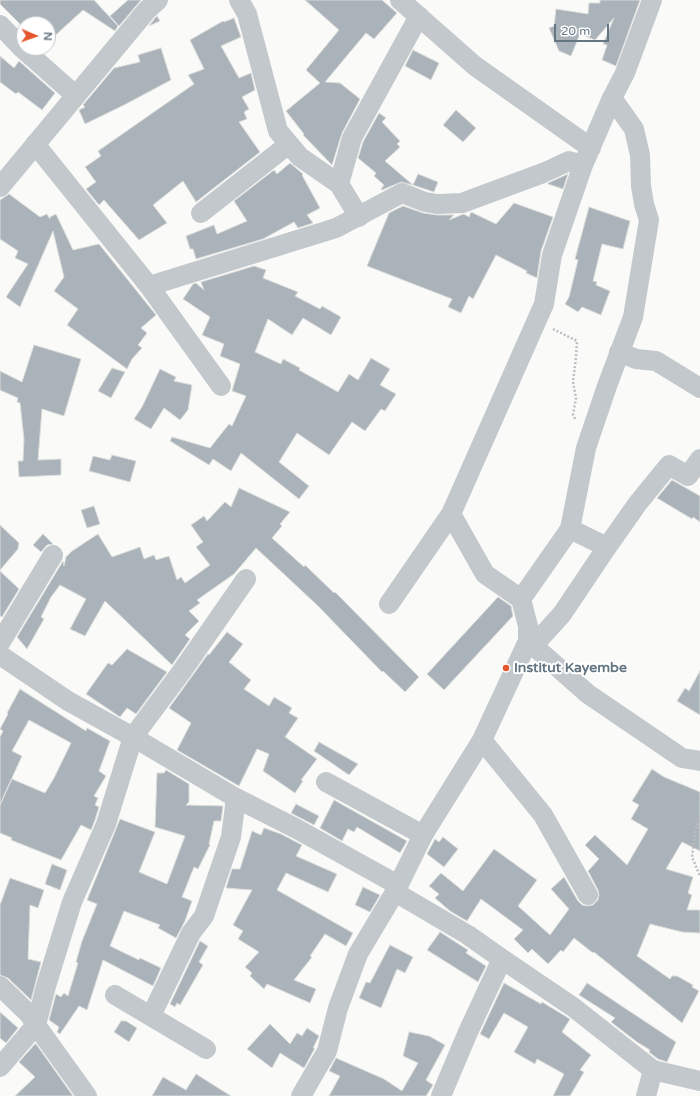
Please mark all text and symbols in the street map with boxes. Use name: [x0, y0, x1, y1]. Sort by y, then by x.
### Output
north arrow: [16, 16, 56, 56]
scale bar: [556, 16, 611, 42]
text: 20 m: [561, 24, 590, 38]
text: N: [41, 32, 54, 41]
place label: Institut Kayembe: [514, 660, 627, 676]
marker: Institut Kayembe: [501, 663, 511, 673]

